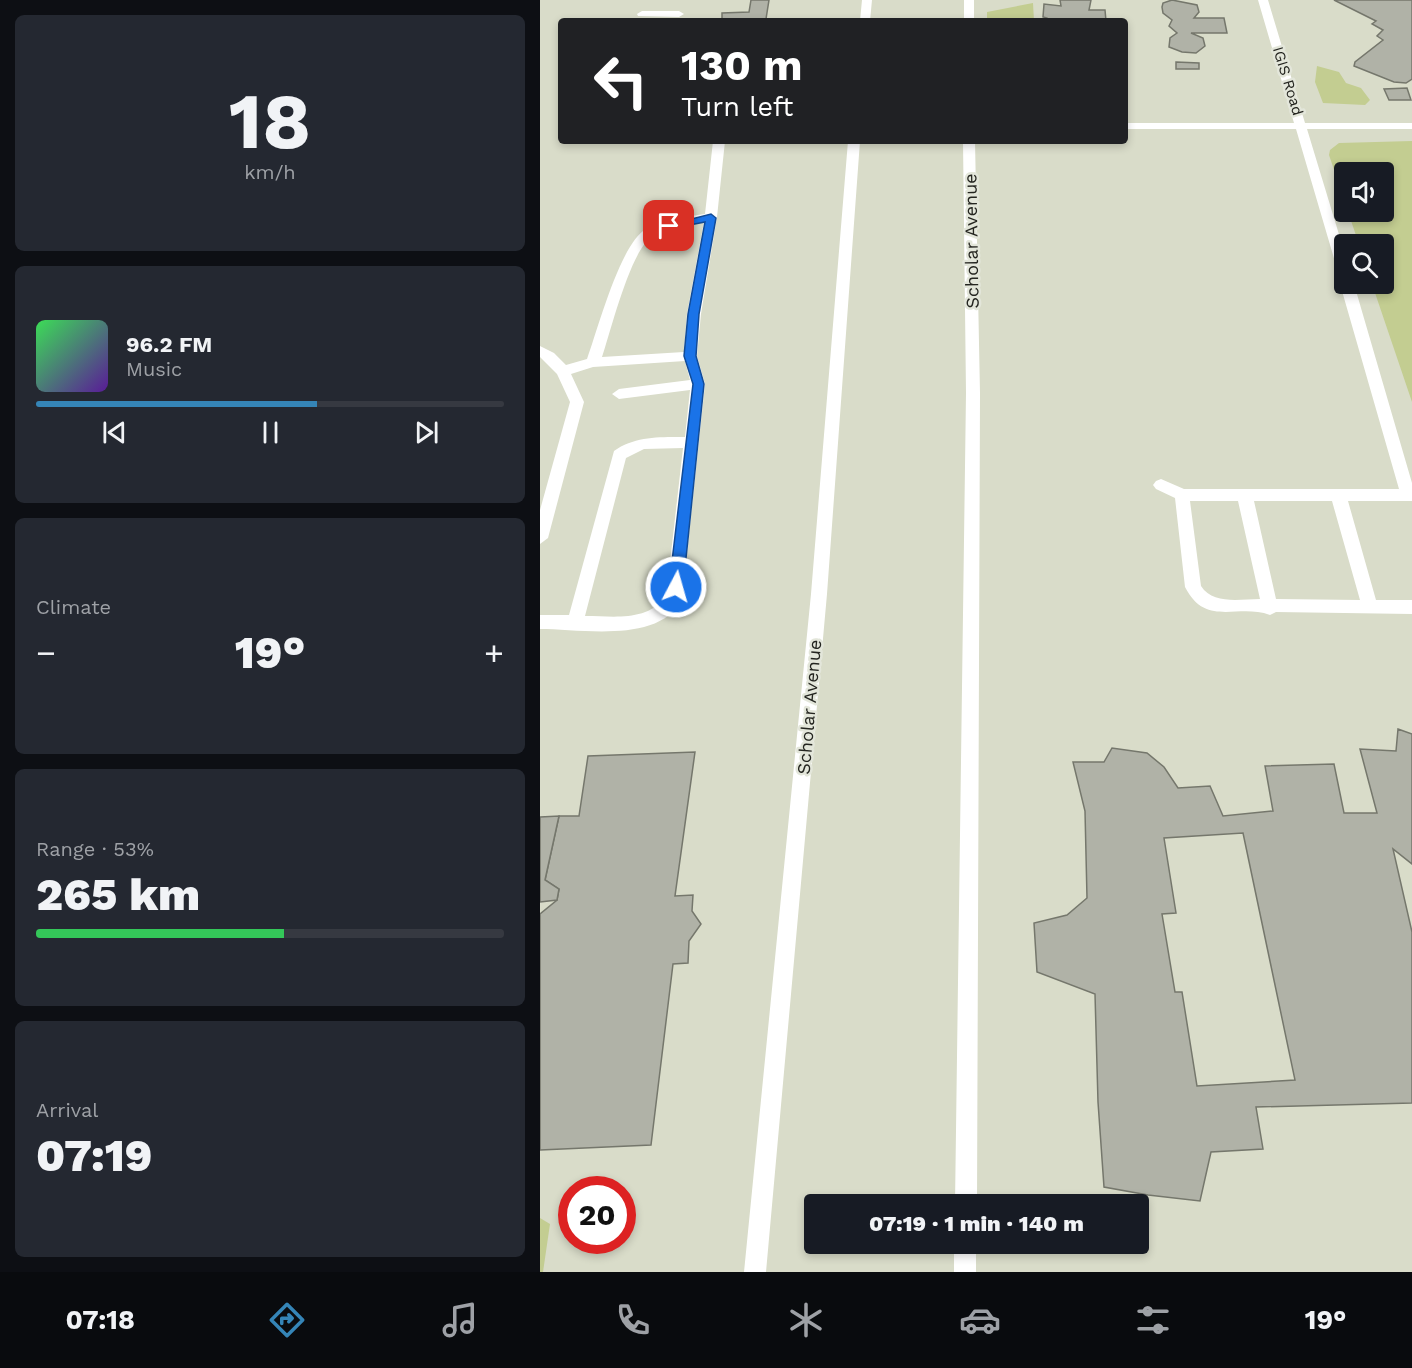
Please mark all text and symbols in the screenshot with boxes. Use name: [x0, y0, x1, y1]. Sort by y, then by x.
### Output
text: 130 m: [681, 41, 803, 90]
icon: left: [582, 42, 660, 120]
street label: IGIS Road: [1269, 44, 1307, 118]
text: 18: [229, 75, 311, 167]
text: Turn left: [681, 91, 793, 123]
text: km/h: [244, 160, 296, 184]
map controls: [1334, 162, 1394, 294]
button: sound: [1334, 162, 1394, 222]
street label: Scholar Avenue: [959, 173, 983, 309]
pin: [643, 200, 694, 251]
icon: arrive: [652, 209, 685, 242]
button: search: [1334, 234, 1394, 294]
text: 96.2 FM: [126, 332, 212, 357]
text: Music: [126, 357, 182, 381]
icon: previous: [98, 416, 131, 449]
icon: pause: [254, 416, 287, 449]
icon: next: [410, 416, 443, 449]
position arrow: [644, 555, 708, 619]
text: Climate: [36, 595, 111, 619]
text: 19°: [235, 626, 305, 679]
text: −: [36, 633, 56, 672]
text: +: [484, 633, 504, 672]
street label: Scholar Avenue: [793, 639, 825, 775]
text: Range · 53%: [36, 837, 154, 861]
text: 265 km: [36, 868, 200, 921]
text: Arrival: [36, 1098, 98, 1122]
text: 07:19: [36, 1129, 153, 1182]
speed limit sign: 20: [558, 1176, 636, 1254]
text: 07:19 · 1 min · 140 m: [869, 1211, 1084, 1236]
icon: directions: [266, 1299, 308, 1341]
icon: music: [439, 1299, 481, 1341]
icon: phone: [612, 1299, 654, 1341]
icon: climate: [785, 1299, 827, 1341]
icon: car: [959, 1299, 1001, 1341]
icon: filters: [1132, 1299, 1174, 1341]
text: 07:18: [66, 1304, 135, 1336]
text: 19°: [1305, 1304, 1346, 1336]

